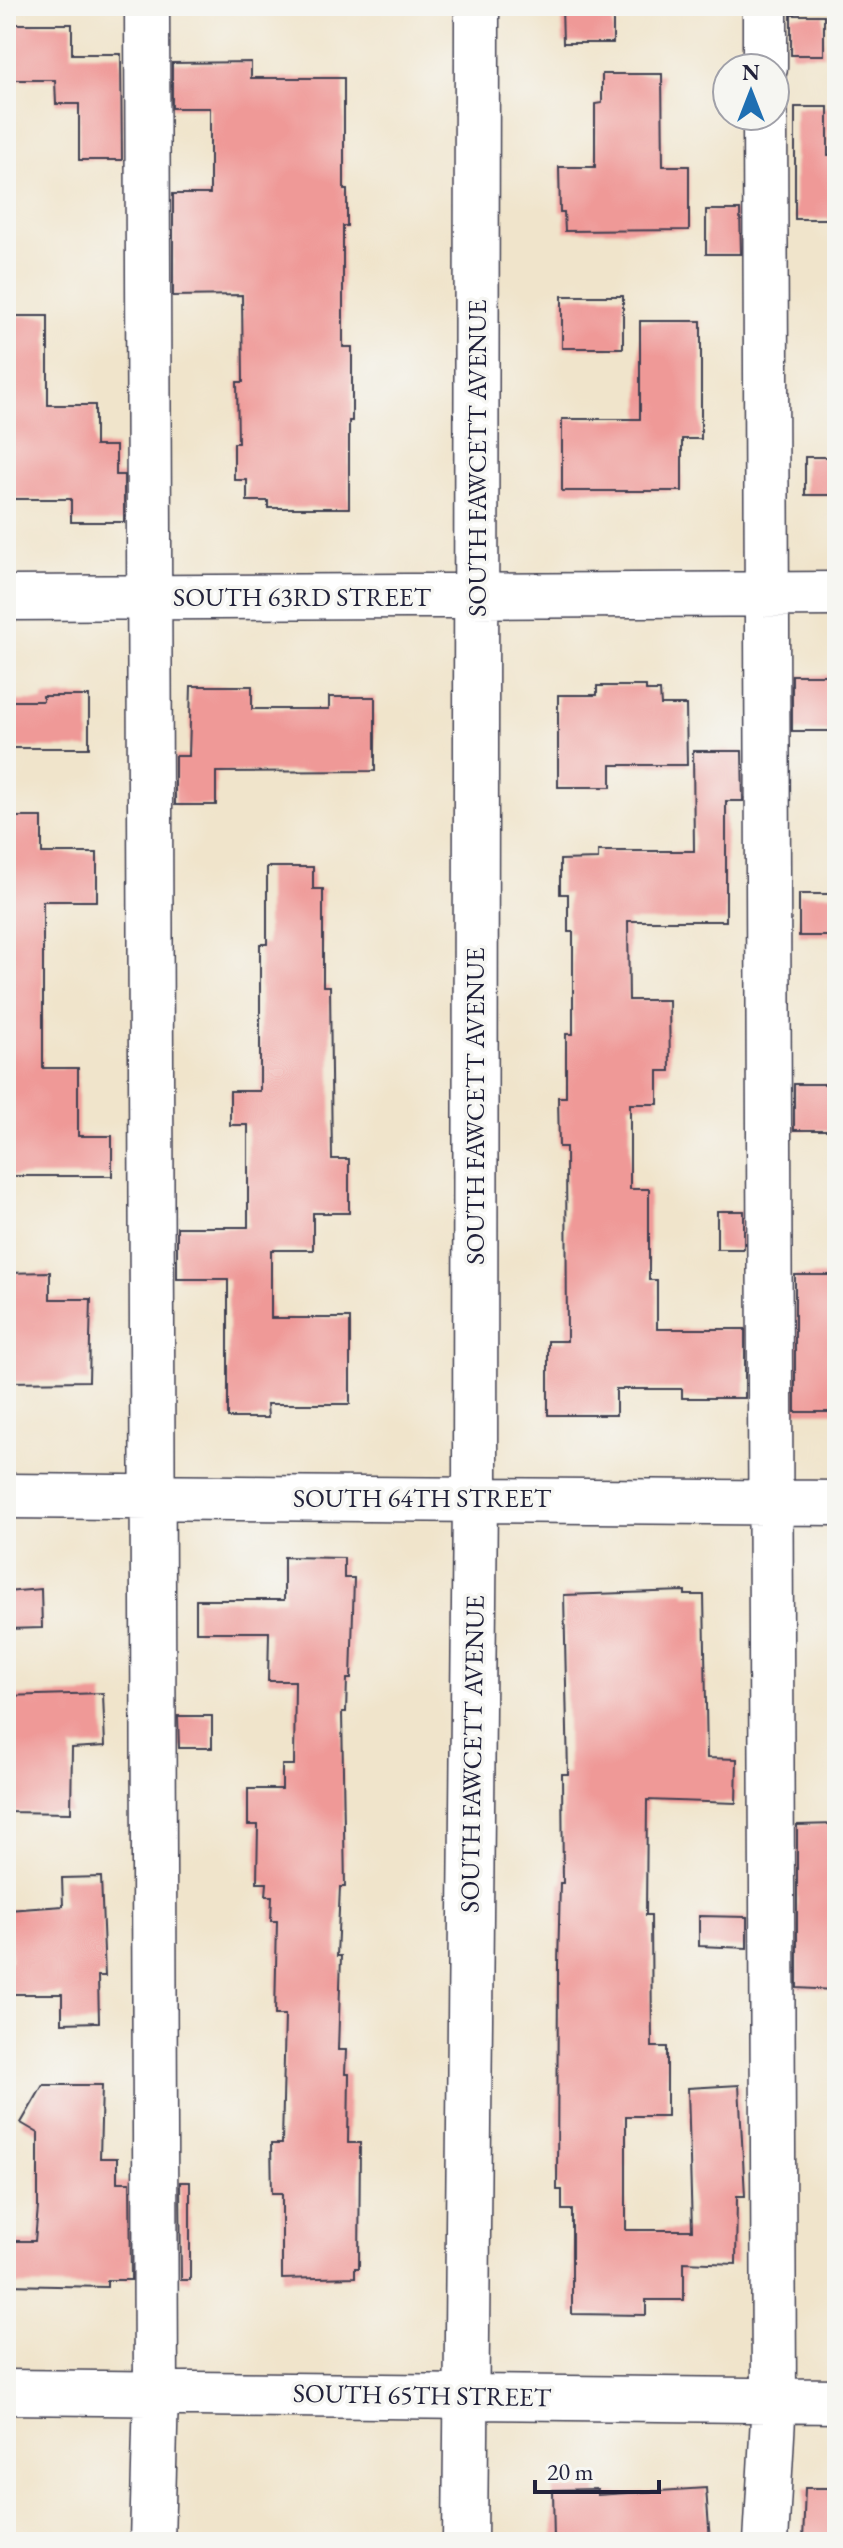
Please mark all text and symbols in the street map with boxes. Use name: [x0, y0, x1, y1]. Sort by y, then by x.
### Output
north arrow: [711, 52, 791, 132]
text: N: [742, 58, 760, 87]
street label: SOUTH FAWCETT AVENUE: [460, 299, 494, 617]
street label: SOUTH 63RD STREET: [173, 580, 432, 614]
street label: SOUTH FAWCETT AVENUE: [458, 947, 492, 1265]
street label: SOUTH 64TH STREET: [293, 1481, 552, 1515]
street label: SOUTH FAWCETT AVENUE: [452, 1595, 492, 1913]
street label: SOUTH 65TH STREET: [293, 2376, 552, 2414]
scale bar: [535, 2444, 659, 2494]
text: 20 m: [547, 2456, 594, 2487]

